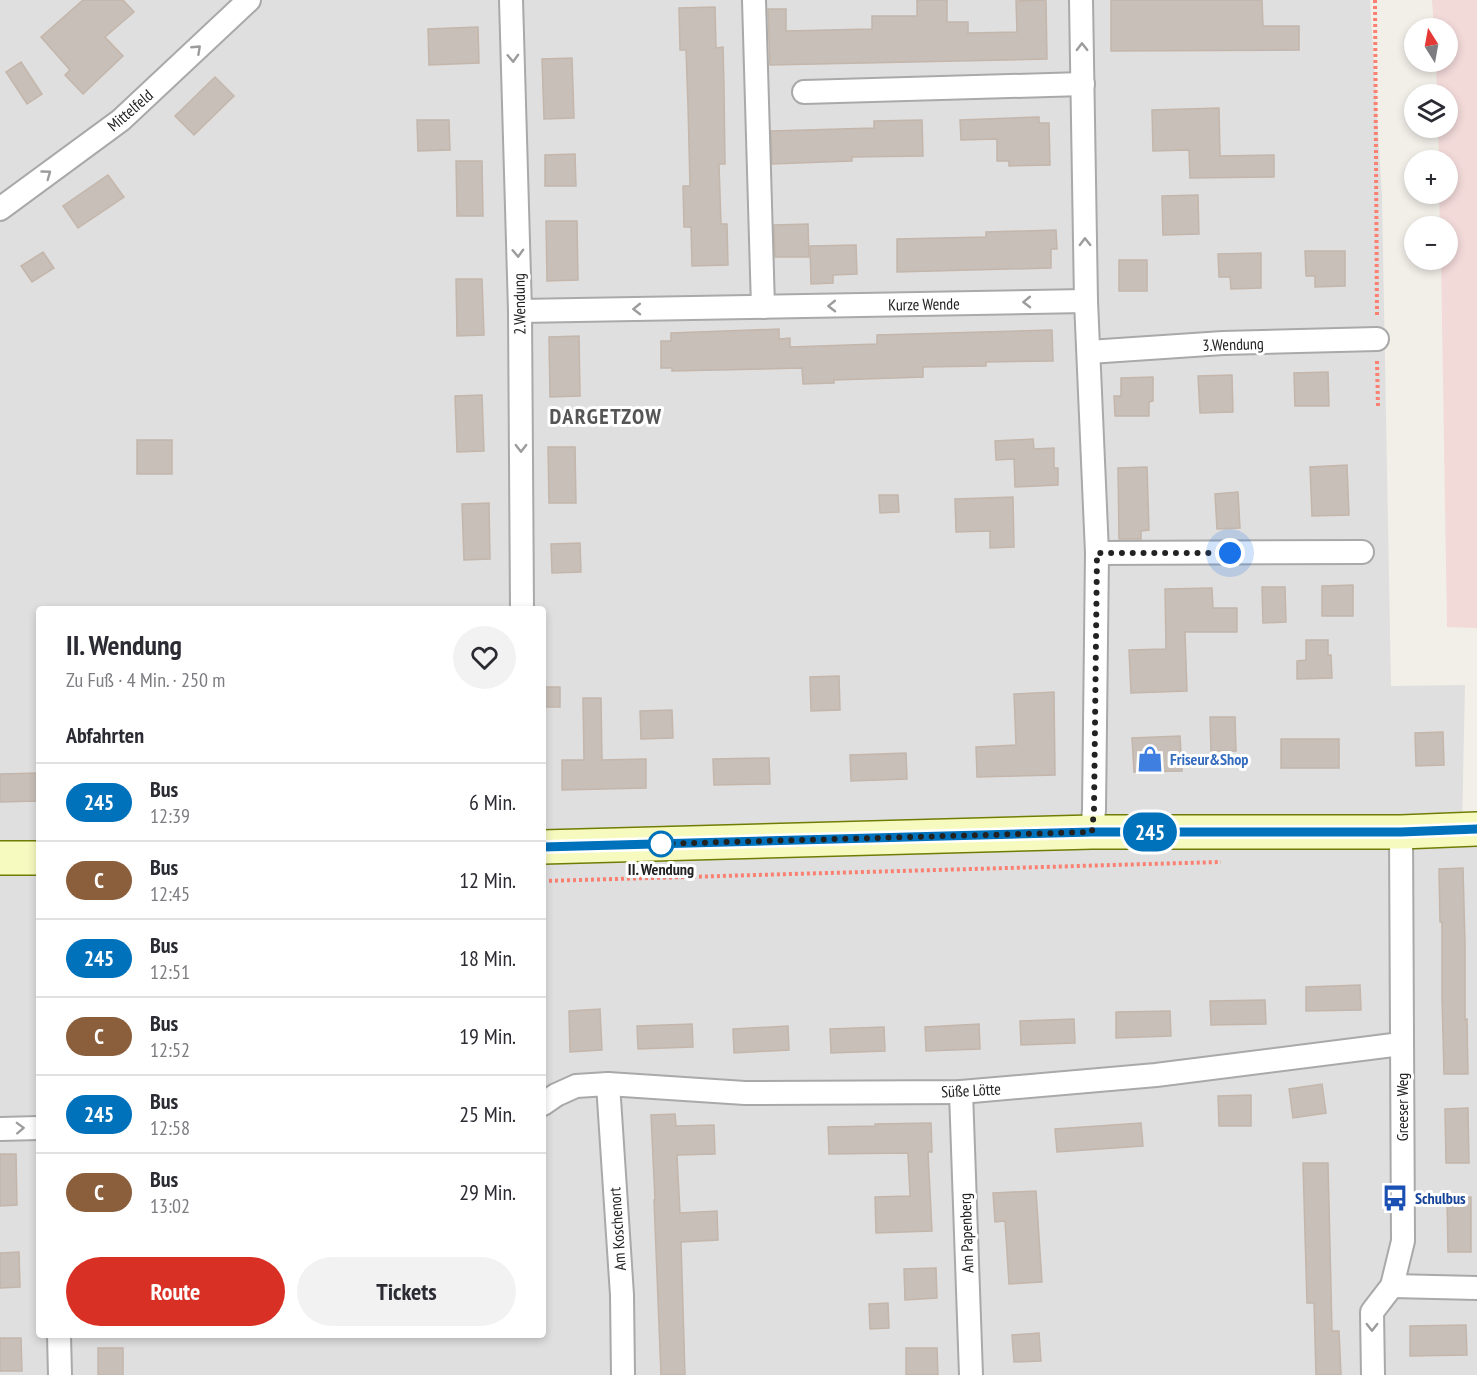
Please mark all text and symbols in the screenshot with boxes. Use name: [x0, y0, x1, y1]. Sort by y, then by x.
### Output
north arrow: [1404, 18, 1458, 72]
map controls: [1404, 18, 1458, 270]
one-way arrow: [1076, 43, 1088, 52]
one-way arrow: [189, 46, 200, 57]
one-way arrow: [506, 54, 519, 63]
button: layers: [1404, 84, 1458, 138]
street label: Mittelfeld: [103, 85, 157, 135]
button: +: [1404, 150, 1458, 204]
one-way arrow: [41, 170, 52, 181]
button: −: [1404, 216, 1458, 270]
one-way arrow: [1079, 238, 1091, 247]
one-way arrow: [512, 249, 525, 258]
street label: 2.Wendung: [508, 273, 530, 335]
street label: Kurze Wende: [888, 293, 960, 315]
one-way arrow: [1023, 295, 1032, 308]
one-way arrow: [828, 300, 837, 312]
one-way arrow: [633, 303, 642, 316]
street label: 3.Wendung: [1202, 333, 1264, 355]
district label: DARGETZOW: [549, 402, 663, 430]
one-way arrow: [515, 444, 527, 453]
your location: [1215, 538, 1245, 568]
text: II. Wendung: [66, 626, 182, 663]
button: heart: [453, 626, 516, 689]
text: Zu Fuß · 4 Min. · 250 m: [66, 667, 225, 693]
text: Abfahrten: [66, 721, 144, 749]
shop icon: Friseur&Shop: [1135, 744, 1165, 774]
place label: Friseur&Shop: [1170, 749, 1248, 769]
text: Bus: [150, 775, 178, 803]
text: 6 Min.: [469, 788, 516, 816]
text: 245: [84, 789, 114, 816]
text: 12:39: [150, 803, 190, 829]
line badge: 245: [1116, 812, 1184, 852]
text: 245: [1135, 819, 1165, 846]
marker: II. Wendung: [648, 831, 674, 857]
text: Bus: [150, 853, 178, 881]
place label: II. Wendung: [628, 859, 694, 879]
text: 12 Min.: [459, 866, 516, 894]
text: C: [94, 867, 104, 894]
text: 12:45: [150, 881, 190, 907]
text: Bus: [150, 931, 178, 959]
text: 18 Min.: [459, 944, 516, 972]
text: 245: [84, 945, 114, 972]
text: 12:51: [150, 959, 190, 985]
text: Bus: [150, 1009, 178, 1037]
text: 19 Min.: [459, 1022, 516, 1050]
text: C: [94, 1023, 104, 1050]
text: 12:52: [150, 1037, 190, 1063]
street label: Greeser Weg: [1392, 1073, 1412, 1141]
street label: Süße Lötte: [941, 1078, 1001, 1102]
text: Bus: [150, 1087, 178, 1115]
text: 25 Min.: [459, 1100, 516, 1128]
text: 245: [84, 1101, 114, 1128]
text: 12:58: [150, 1115, 190, 1141]
one-way arrow: [15, 1122, 24, 1135]
text: Bus: [150, 1165, 178, 1193]
text: 29 Min.: [459, 1178, 516, 1206]
text: C: [94, 1179, 104, 1206]
bus stop icon: Schulbus: [1380, 1183, 1410, 1213]
street label: Am Koschenort: [604, 1186, 630, 1271]
place label: Schulbus: [1415, 1188, 1466, 1208]
text: 13:02: [150, 1193, 190, 1219]
street label: Am Papenberg: [955, 1193, 977, 1273]
button: Route: [66, 1257, 285, 1326]
button: Tickets: [297, 1257, 516, 1326]
one-way arrow: [1366, 1323, 1378, 1332]

